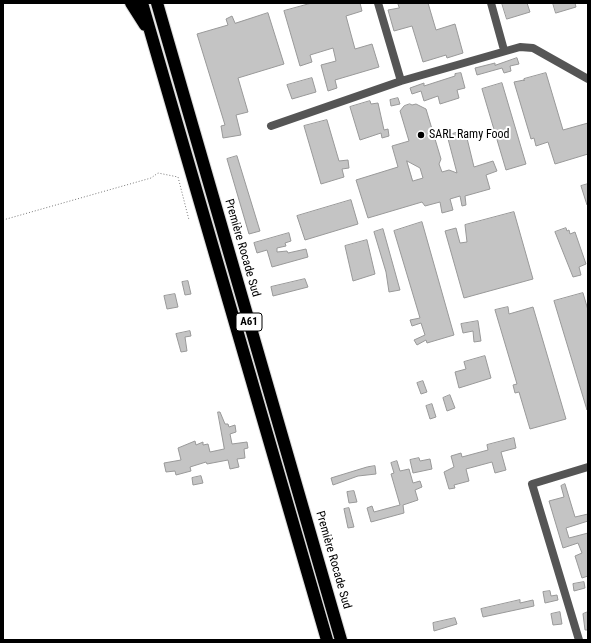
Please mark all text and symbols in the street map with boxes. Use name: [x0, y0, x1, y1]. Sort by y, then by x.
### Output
place label: SARL Ramy Food: [429, 128, 510, 142]
marker: SARL Ramy Food: [416, 130, 426, 140]
street label: Première Rocade Sud: [221, 197, 263, 299]
road number: A61: [236, 313, 262, 331]
street label: Première Rocade Sud: [312, 509, 354, 611]

